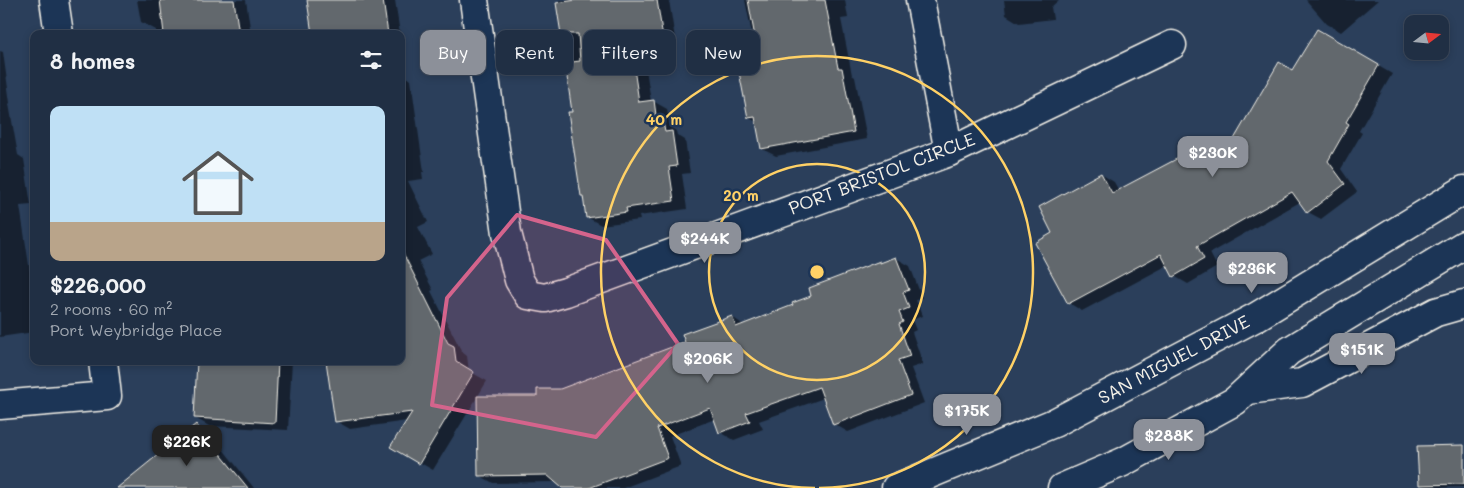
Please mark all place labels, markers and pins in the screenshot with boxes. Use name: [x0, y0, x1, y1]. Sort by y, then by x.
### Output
pin: $230K: [1178, 136, 1248, 178]
pin: $244K: [670, 222, 740, 264]
pin: $236K: [1217, 252, 1287, 294]
centre of rings: [808, 263, 826, 281]
pin: $151K: [1327, 332, 1397, 375]
pin: $206K: [673, 342, 743, 384]
pin: $175K: [932, 394, 1002, 436]
pin: $288K: [1134, 418, 1204, 461]
pin: $226K: [152, 424, 222, 467]

